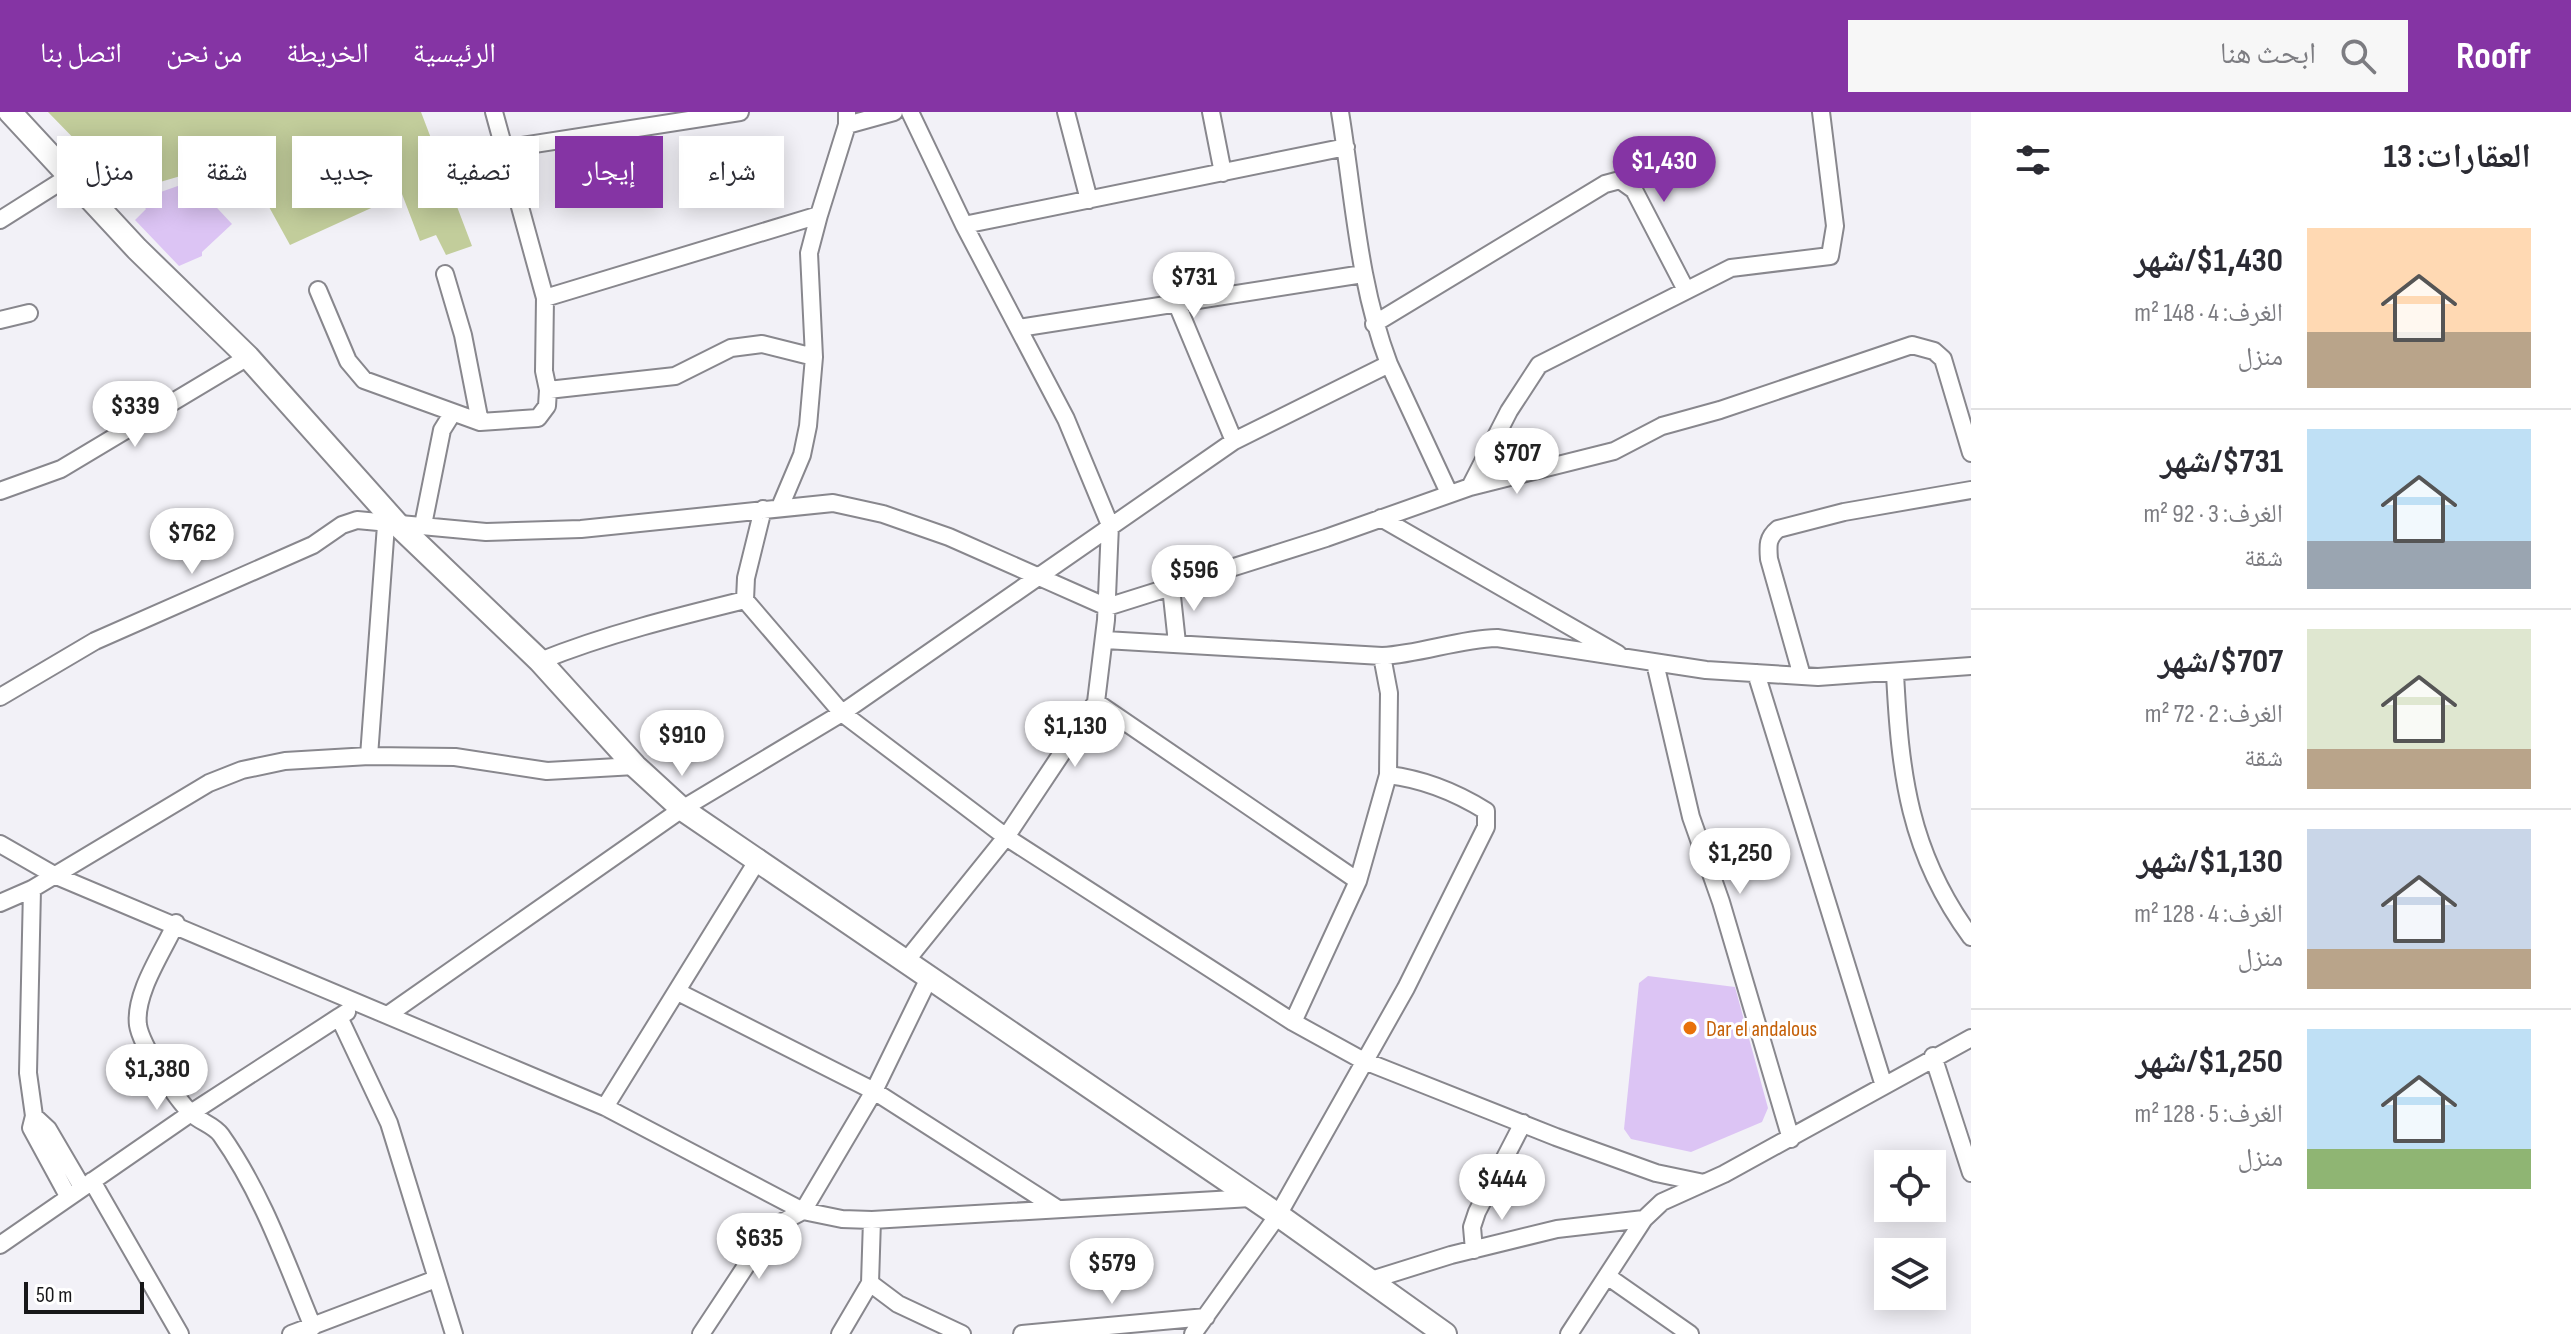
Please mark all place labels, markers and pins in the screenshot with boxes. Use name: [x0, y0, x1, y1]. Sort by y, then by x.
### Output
pin: $1,430: [1599, 136, 1729, 204]
pin: $731: [1147, 252, 1241, 320]
pin: $339: [88, 381, 182, 449]
pin: $707: [1470, 428, 1564, 496]
pin: $762: [145, 508, 239, 576]
pin: $596: [1147, 545, 1241, 613]
pin: $1,130: [1010, 701, 1140, 769]
pin: $910: [635, 710, 729, 778]
pin: $1,250: [1675, 828, 1805, 896]
place label: Dar el andalous: [1706, 1016, 1817, 1043]
marker: Dar el andalous: [1681, 1019, 1699, 1037]
pin: $1,380: [92, 1044, 222, 1112]
pin: $444: [1455, 1154, 1549, 1222]
pin: $635: [712, 1213, 806, 1281]
pin: $579: [1065, 1238, 1159, 1306]

